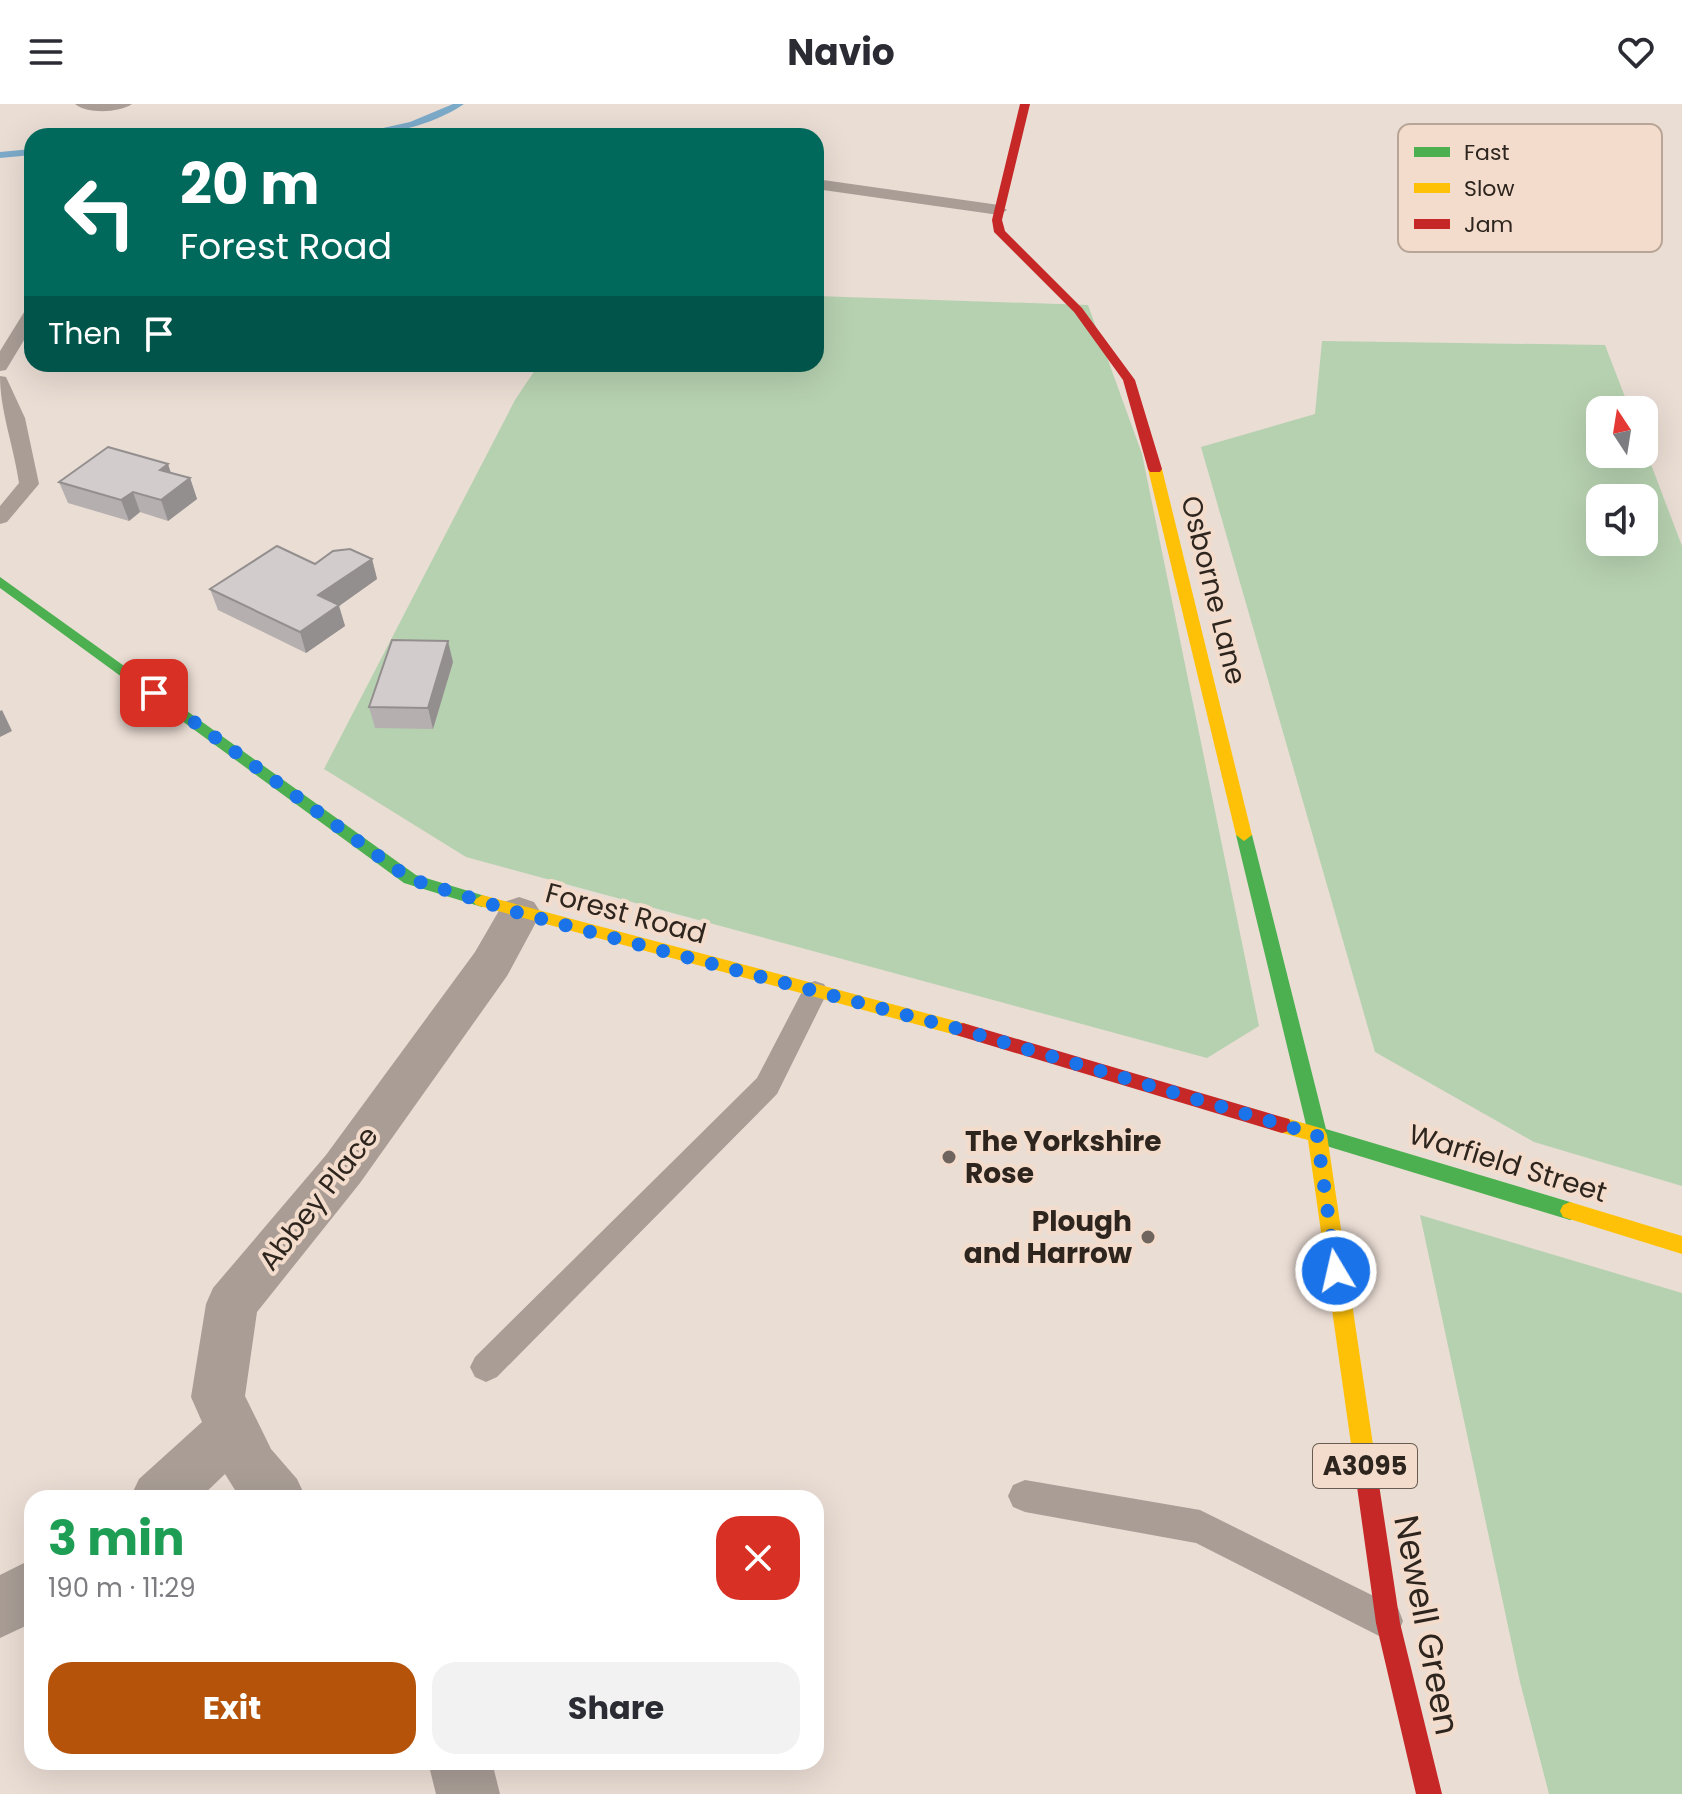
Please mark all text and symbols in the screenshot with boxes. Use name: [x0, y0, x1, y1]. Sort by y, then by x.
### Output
text: Navio: [787, 27, 895, 78]
icon: menu: [24, 30, 68, 74]
icon: heart: [1614, 30, 1658, 74]
legend: [1398, 124, 1662, 252]
text: Fast: [1464, 137, 1509, 168]
text: 20 m: [180, 145, 320, 224]
icon: left: [48, 160, 152, 264]
text: Slow: [1464, 173, 1514, 204]
text: Jam: [1464, 209, 1513, 240]
text: Forest Road: [180, 221, 392, 272]
text: Then: [48, 312, 121, 355]
icon: arrive: [137, 312, 181, 356]
north arrow: [1586, 396, 1658, 468]
map controls: [1586, 396, 1658, 556]
button: sound: [1586, 484, 1658, 556]
street label: Osborne Lane: [1171, 492, 1256, 688]
pin: [120, 659, 188, 727]
icon: arrive: [132, 671, 176, 715]
street label: Forest Road: [541, 873, 711, 954]
street label: Warfield Street: [1404, 1115, 1612, 1212]
street label: Abbey Place: [250, 1118, 387, 1279]
place label: The Yorkshire Rose: [965, 1122, 1162, 1193]
marker: The Yorkshire Rose: [940, 1148, 958, 1166]
place label: Plough and Harrow: [964, 1202, 1133, 1273]
marker: Plough and Harrow: [1139, 1228, 1157, 1246]
position arrow: [1294, 1229, 1378, 1313]
road number: A3095: [1313, 1444, 1417, 1488]
text: 3 min: [48, 1505, 185, 1572]
street label: Newell Green: [1382, 1511, 1472, 1739]
button: close: [716, 1516, 800, 1600]
text: 190 m · 11:29: [48, 1570, 196, 1606]
button: Exit: [48, 1662, 416, 1754]
button: Share: [432, 1662, 800, 1754]

